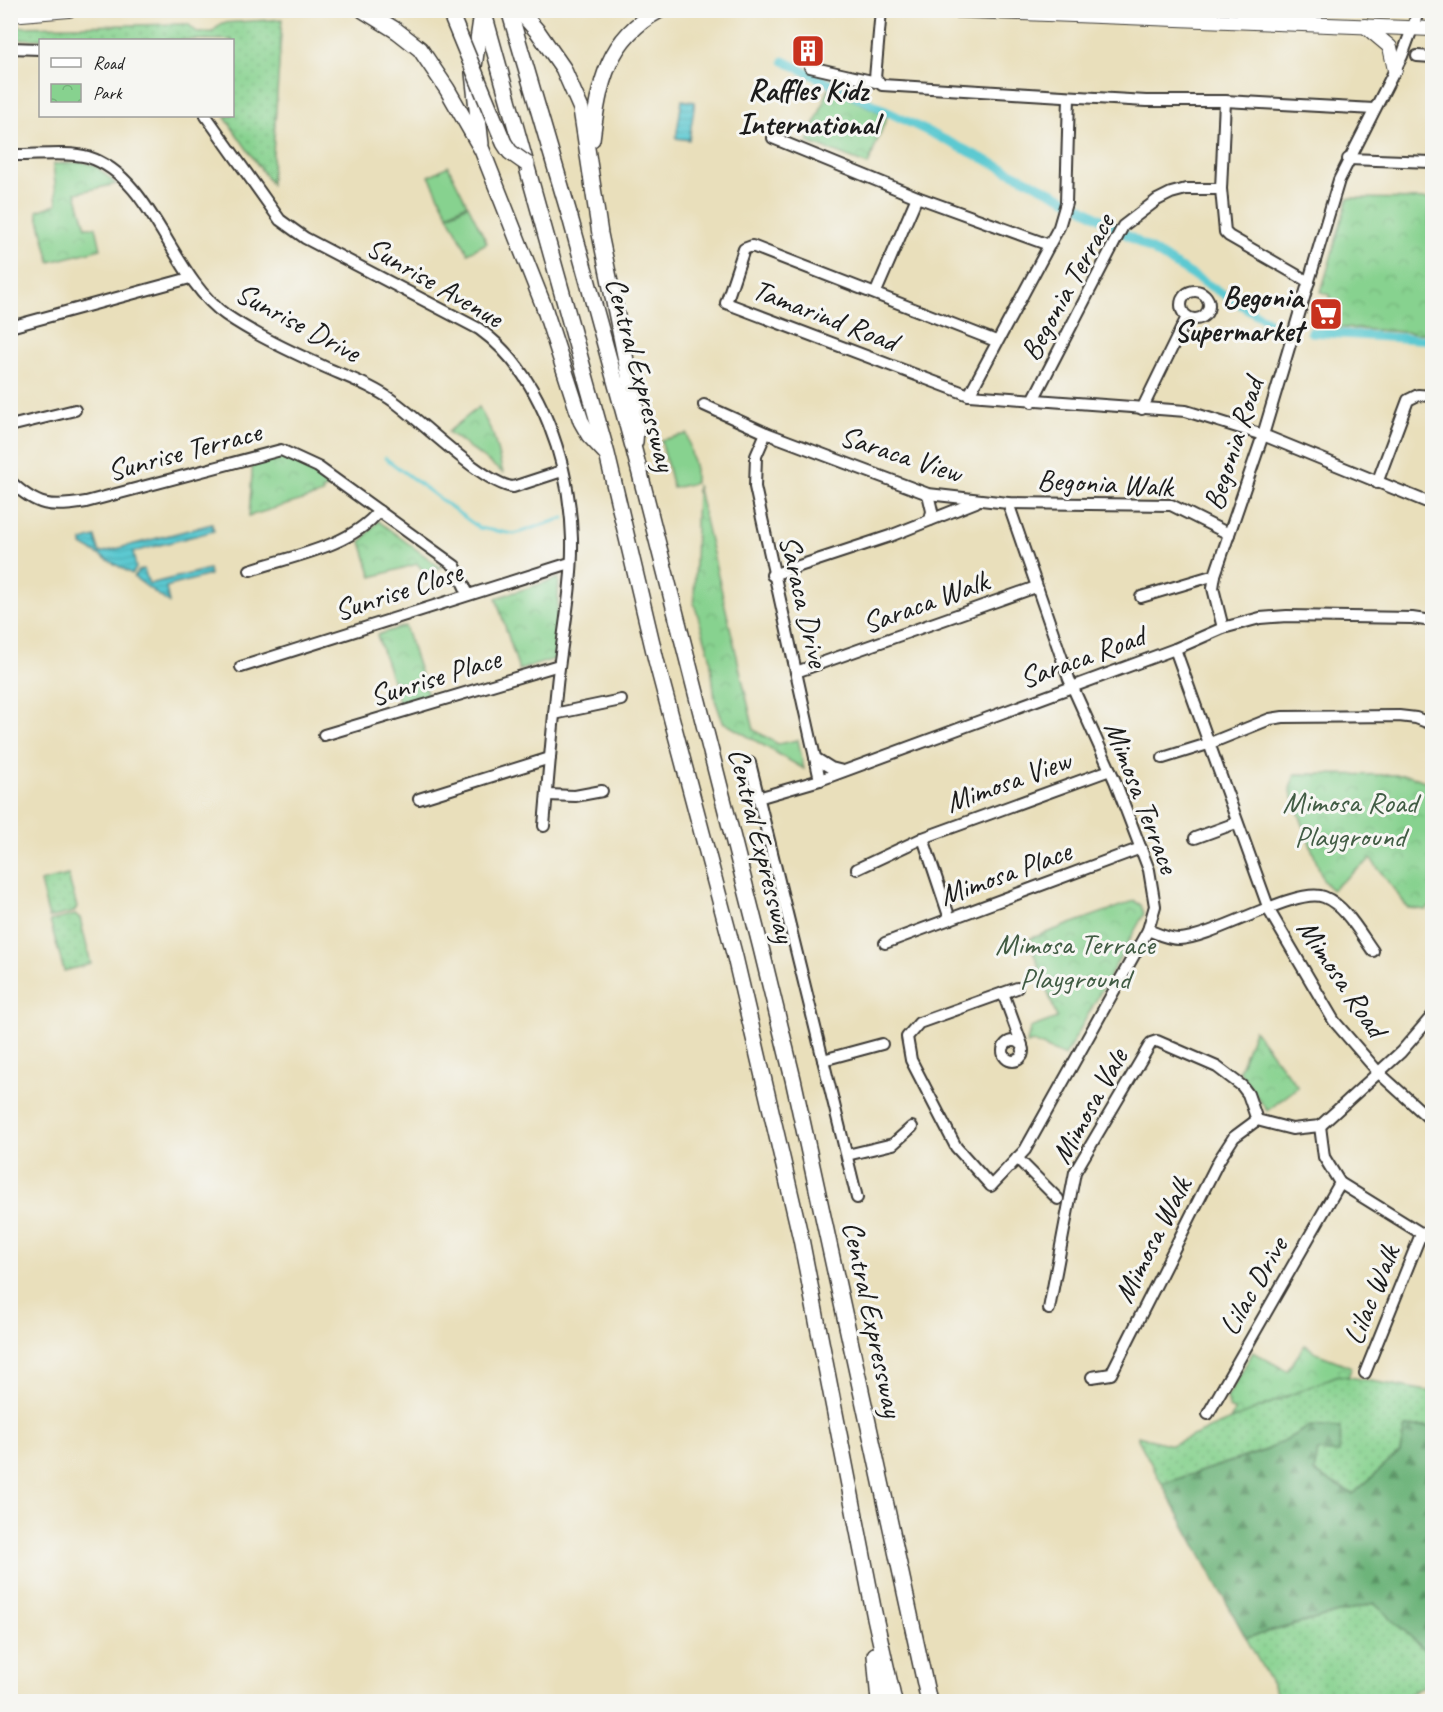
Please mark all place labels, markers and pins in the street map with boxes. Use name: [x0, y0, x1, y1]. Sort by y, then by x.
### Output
building icon: Raffles Kidz International: [790, 33, 826, 69]
place label: Raffles Kidz International: [738, 71, 884, 143]
place label: Begonia Supermarket: [1174, 278, 1308, 350]
supermarket icon: Begonia Supermarket: [1308, 296, 1344, 332]

